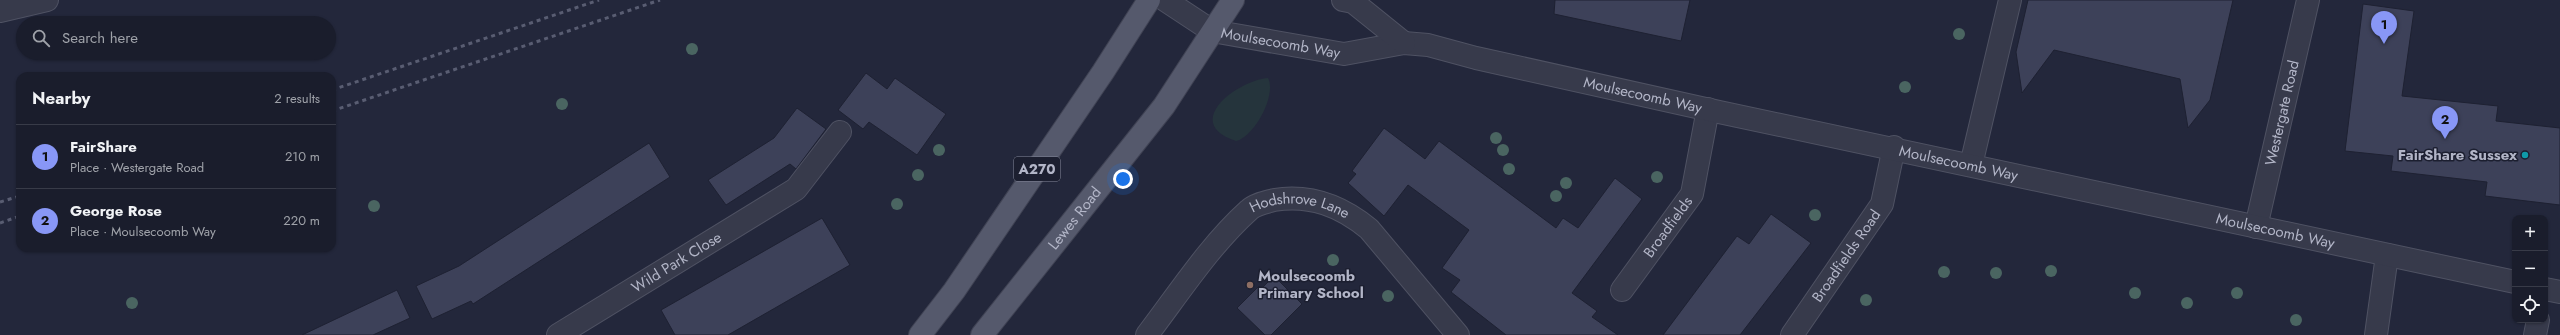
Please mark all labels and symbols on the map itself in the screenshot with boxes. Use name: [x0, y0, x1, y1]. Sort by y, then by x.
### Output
pin: 1: [2371, 11, 2397, 44]
street label: Moulsecoomb Way: [1219, 22, 1343, 64]
street label: Westergate Road: [2259, 58, 2305, 168]
street label: Moulsecoomb Way: [1581, 71, 1705, 119]
pin: 2: [2432, 106, 2458, 139]
street label: Moulsecoomb Way: [1897, 140, 2020, 187]
place label: FairShare Sussex: [2398, 144, 2517, 166]
marker: FairShare Sussex: [2520, 150, 2530, 160]
road number: A270: [1014, 157, 1060, 181]
your location: [1113, 169, 1133, 189]
street label: Lewes Road: [1043, 182, 1107, 255]
street label: Hodshrove Lane: [1246, 187, 1354, 224]
street label: Broadfields: [1638, 192, 1698, 262]
street label: Broadfields Road: [1807, 205, 1886, 307]
street label: Moulsecoomb Way: [2214, 207, 2337, 254]
street label: Wild Park Close: [627, 226, 726, 298]
place label: Moulsecoomb Primary School: [1258, 265, 1364, 304]
marker: Moulsecoomb Primary School: [1245, 280, 1255, 290]

